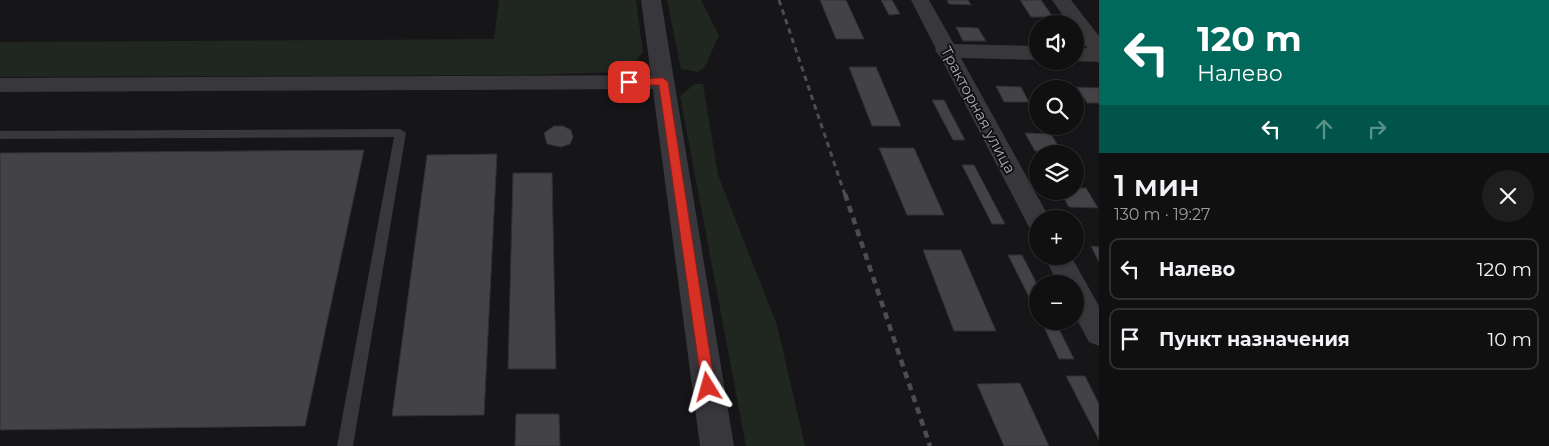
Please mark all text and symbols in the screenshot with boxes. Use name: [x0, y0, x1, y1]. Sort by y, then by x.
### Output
map controls: [1029, 15, 1084, 330]
button: sound: [1029, 15, 1084, 70]
text: 120 m: [1197, 17, 1302, 60]
icon: left: [1114, 20, 1179, 85]
street label: Тракторная улица: [937, 43, 1020, 177]
text: Налево: [1197, 60, 1283, 87]
pin: [608, 61, 650, 103]
icon: arrive: [615, 68, 643, 96]
button: search: [1029, 80, 1084, 135]
icon: left: [1257, 115, 1285, 143]
icon: ahead: [1310, 115, 1338, 143]
icon: right: [1363, 115, 1391, 143]
button: layers: [1029, 145, 1084, 200]
text: 1 мин: [1114, 167, 1200, 204]
button: close: [1482, 170, 1534, 222]
text: 130 m · 19:27: [1114, 205, 1210, 224]
button: +: [1029, 210, 1084, 265]
icon: left: [1116, 255, 1144, 283]
text: Налево: [1159, 258, 1235, 281]
text: 120 m: [1477, 258, 1532, 281]
button: −: [1029, 275, 1084, 330]
icon: arrive: [1116, 325, 1144, 353]
text: Пункт назначения: [1159, 328, 1350, 351]
text: 10 m: [1487, 328, 1532, 351]
position arrow: [681, 360, 733, 412]

